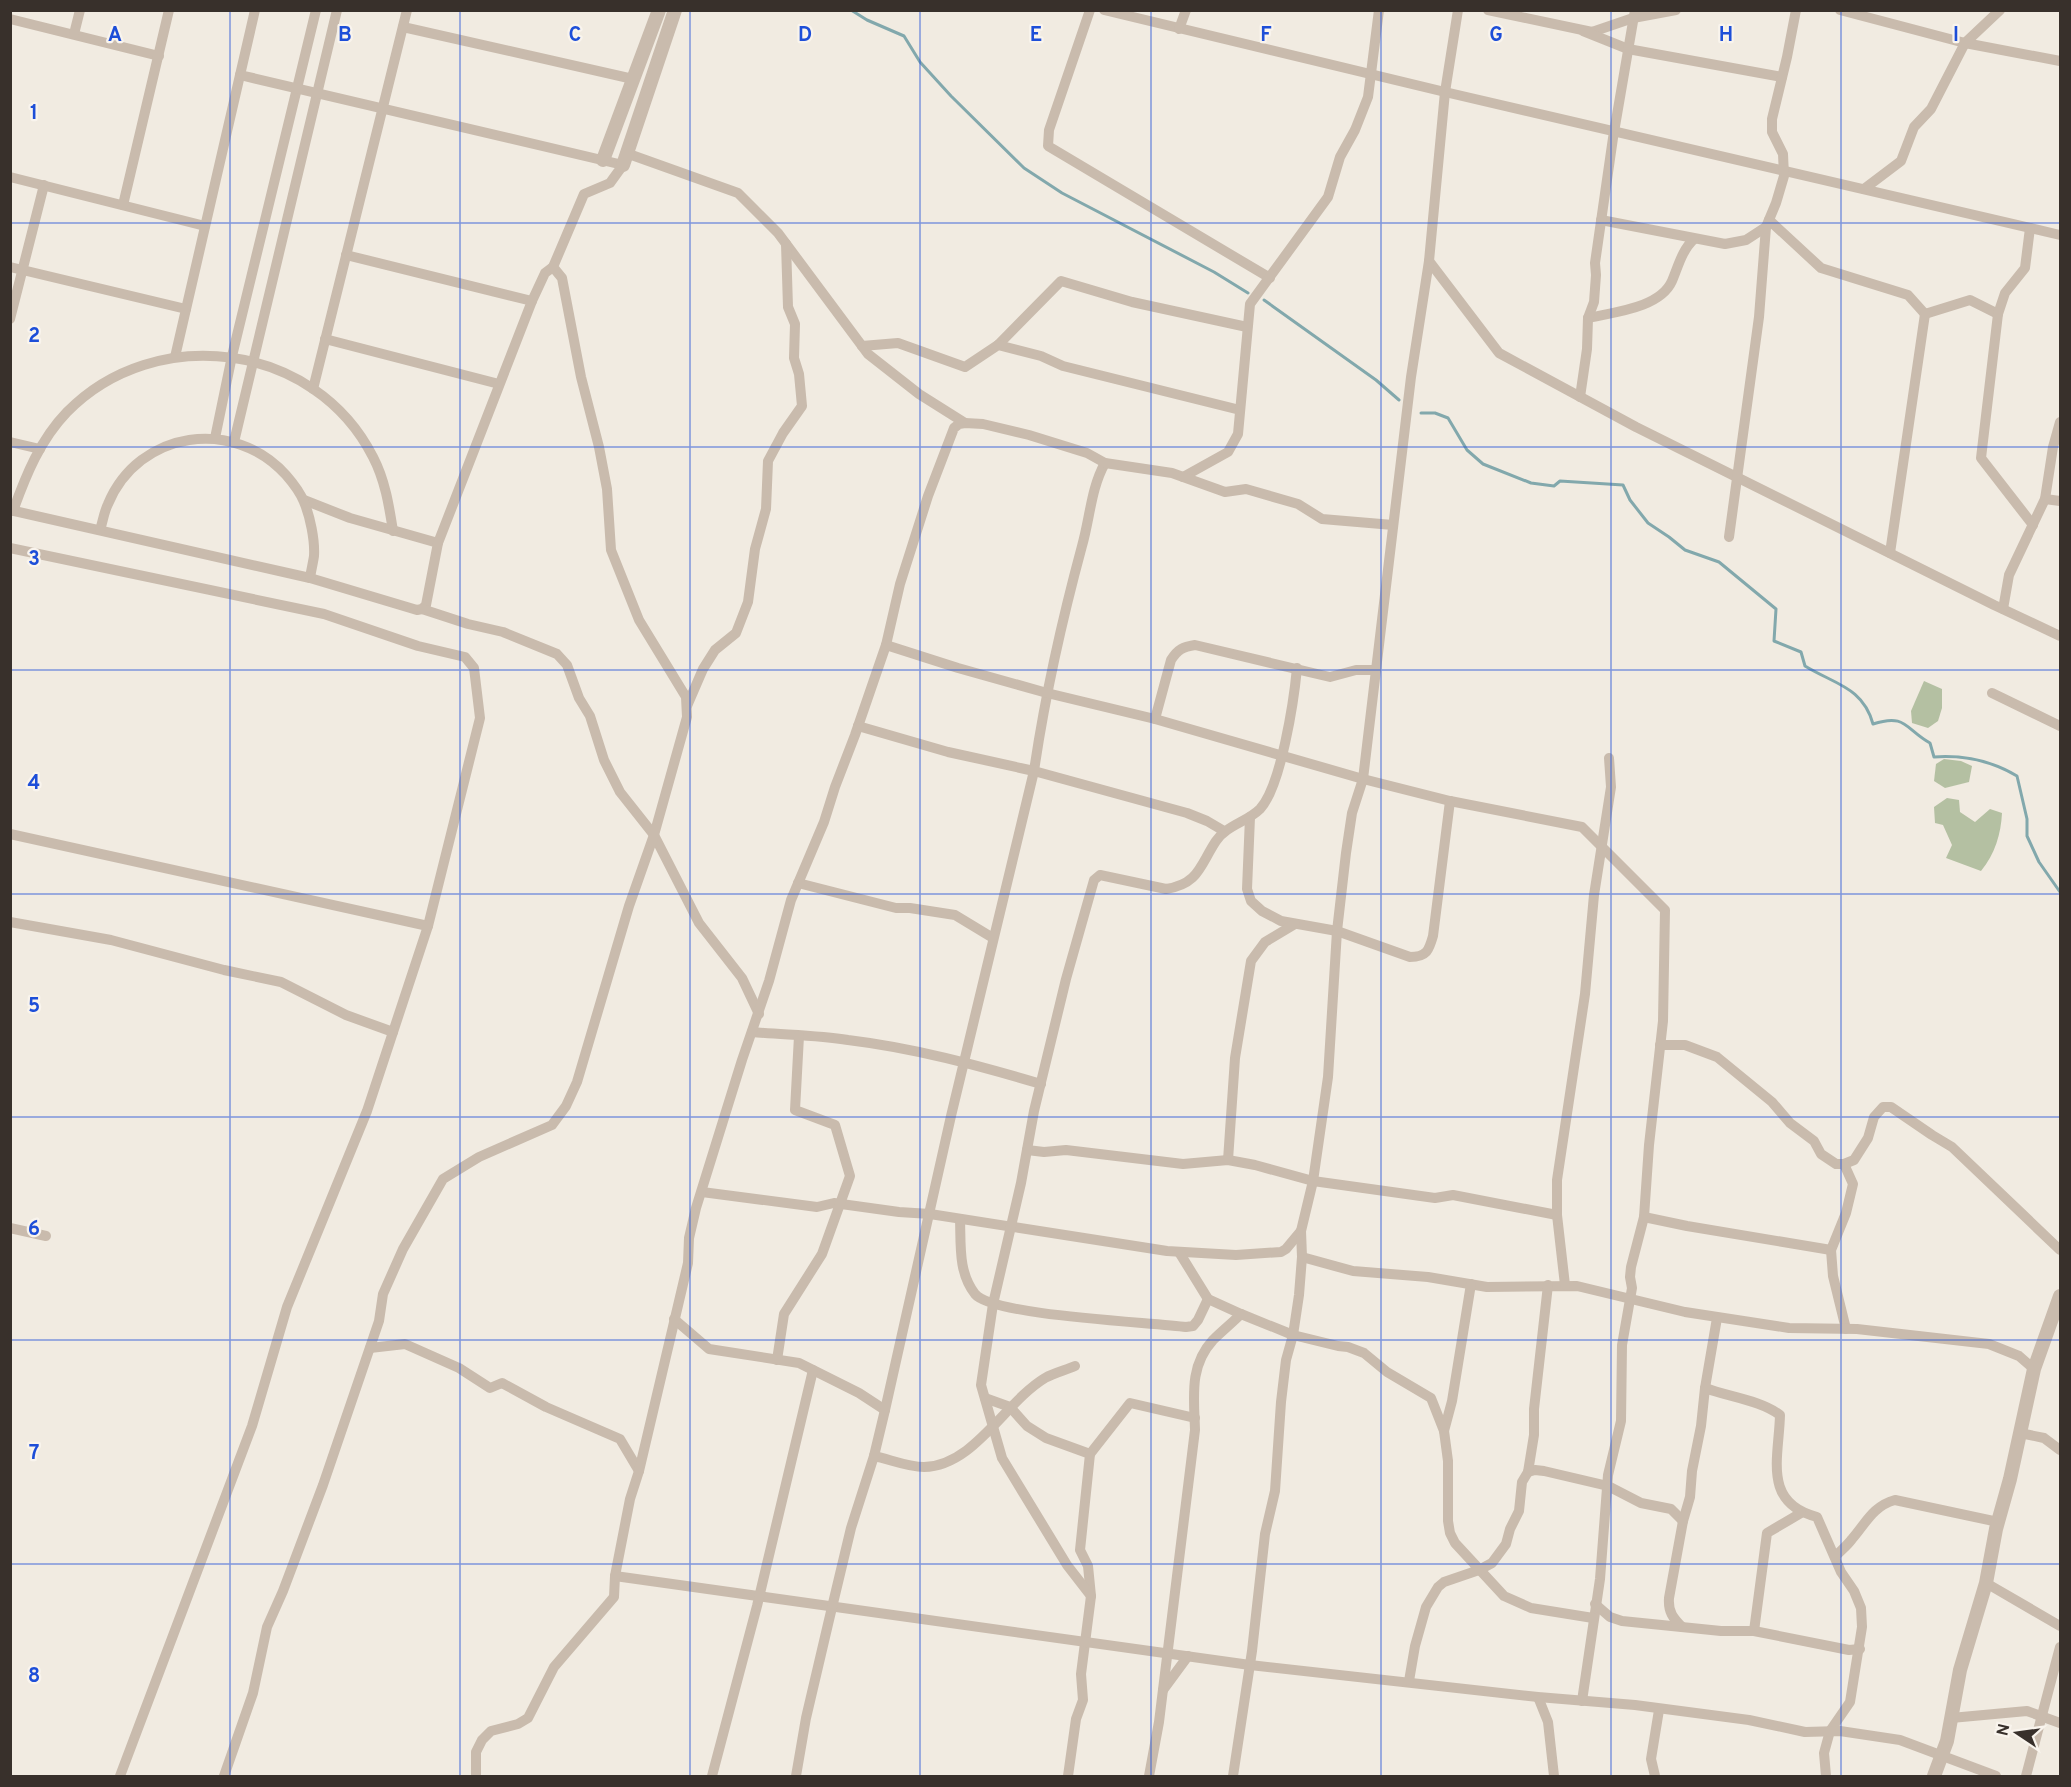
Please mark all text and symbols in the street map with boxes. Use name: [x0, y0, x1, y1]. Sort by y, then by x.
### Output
text: A: [108, 23, 122, 49]
text: B: [338, 23, 352, 49]
text: C: [569, 23, 581, 49]
text: D: [798, 23, 812, 49]
text: E: [1030, 23, 1042, 49]
text: F: [1260, 23, 1272, 49]
text: G: [1489, 23, 1503, 49]
text: H: [1719, 23, 1733, 49]
text: I: [1953, 23, 1959, 49]
text: 1: [30, 101, 38, 127]
text: 2: [28, 324, 40, 350]
text: 3: [28, 547, 40, 573]
text: 4: [28, 771, 40, 797]
text: 5: [28, 994, 40, 1020]
text: 6: [28, 1217, 40, 1243]
text: 7: [29, 1441, 39, 1467]
text: 8: [28, 1664, 40, 1690]
north arrow: [1987, 1703, 2047, 1763]
text: N: [1993, 1722, 2015, 1738]

